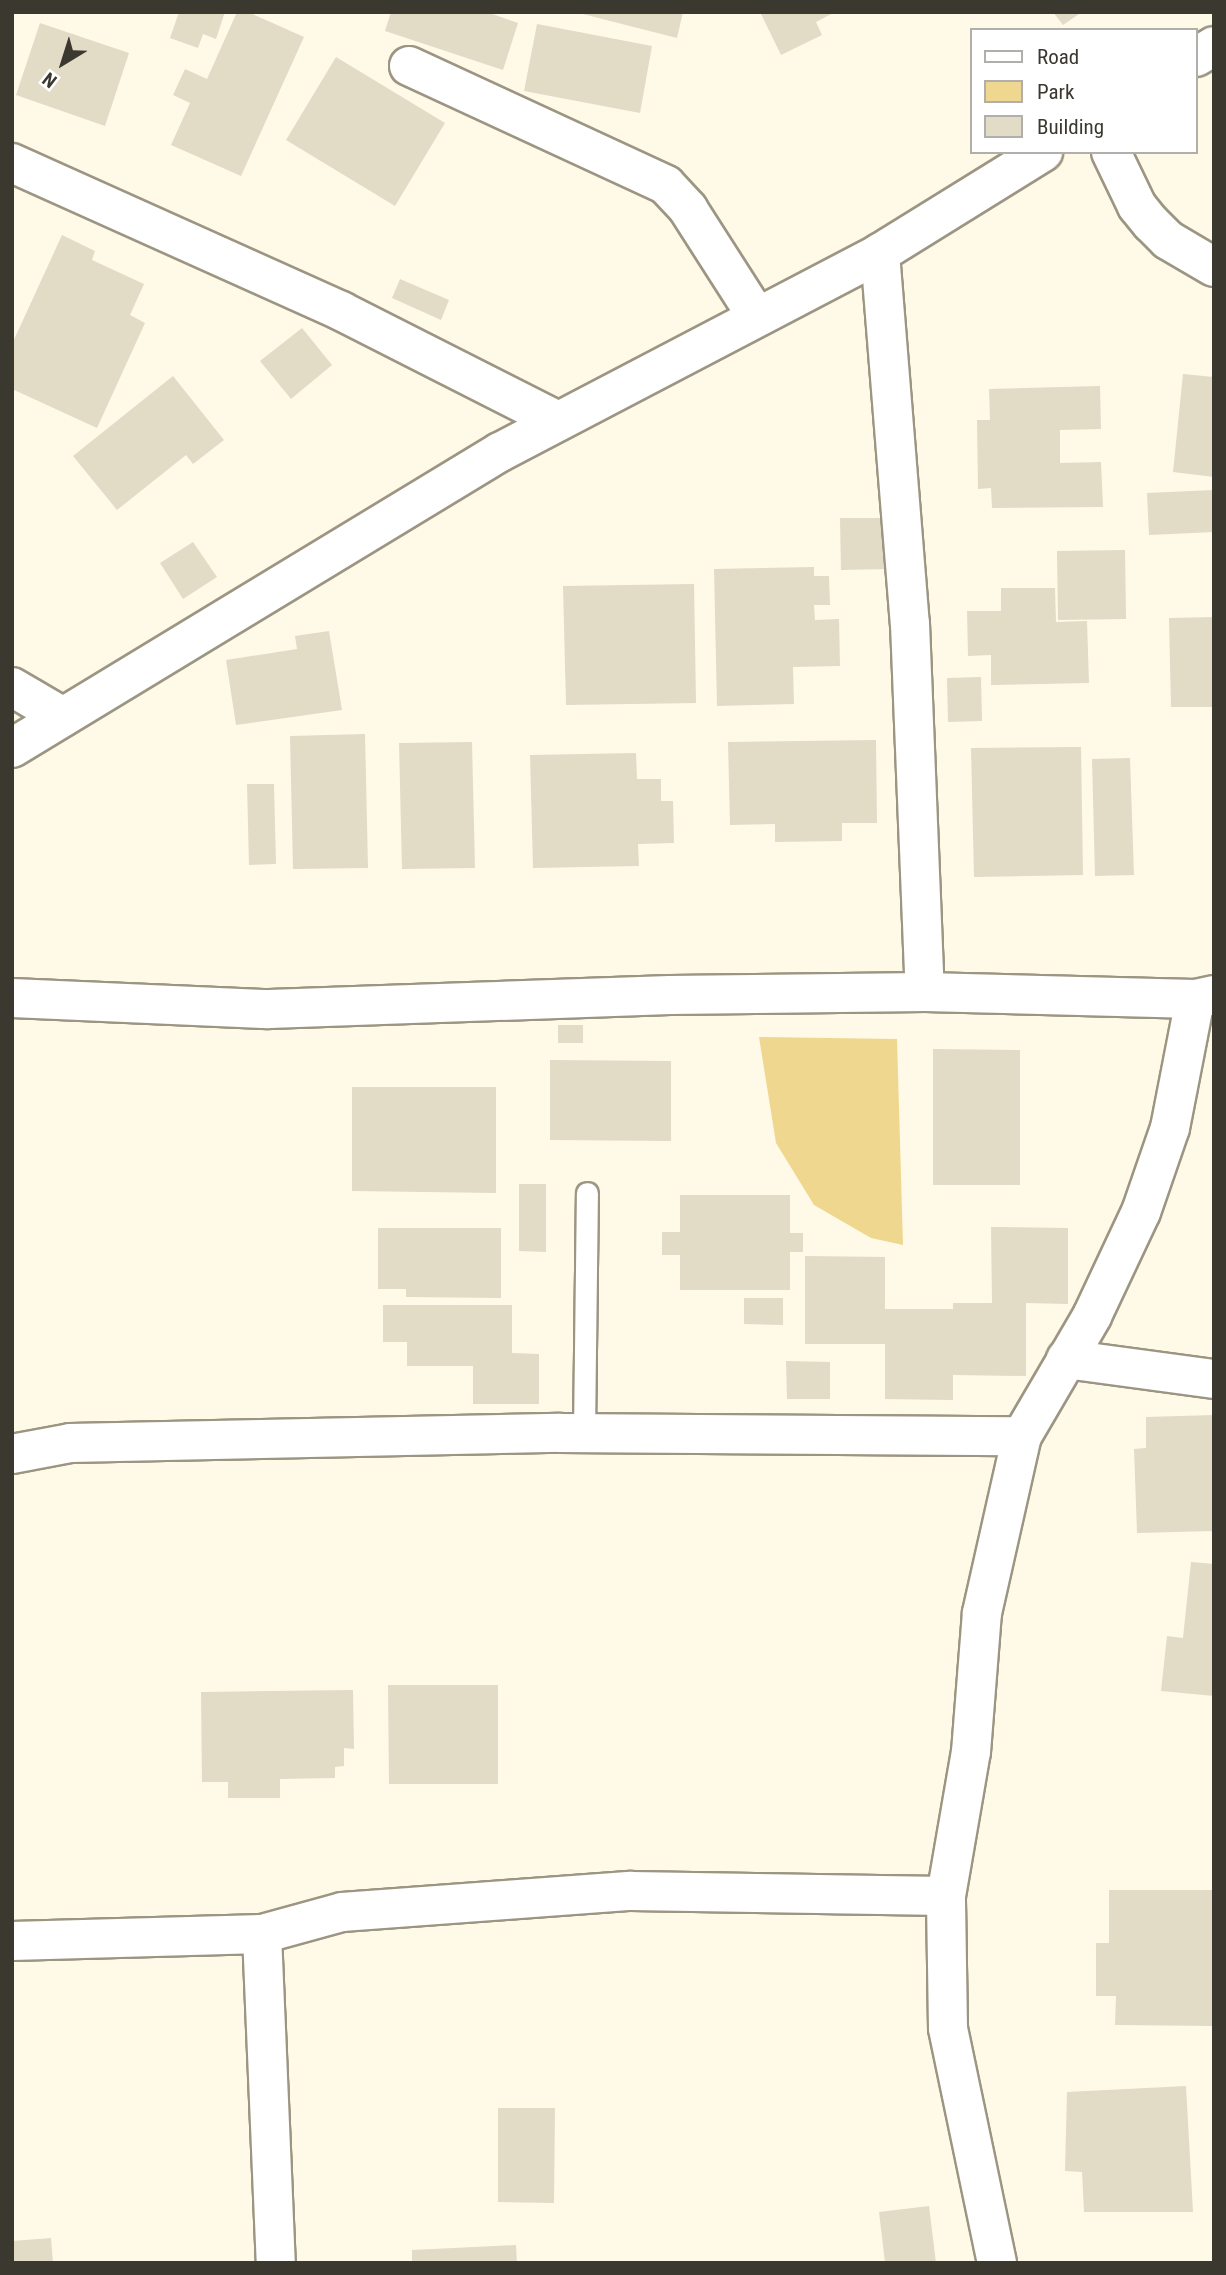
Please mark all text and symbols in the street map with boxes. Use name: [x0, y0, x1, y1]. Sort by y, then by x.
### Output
north arrow: [28, 28, 98, 98]
legend: [970, 28, 1198, 154]
text: Road: [1037, 45, 1079, 69]
text: N: [38, 67, 61, 93]
text: Park: [1037, 80, 1074, 104]
text: Building: [1037, 115, 1104, 139]

